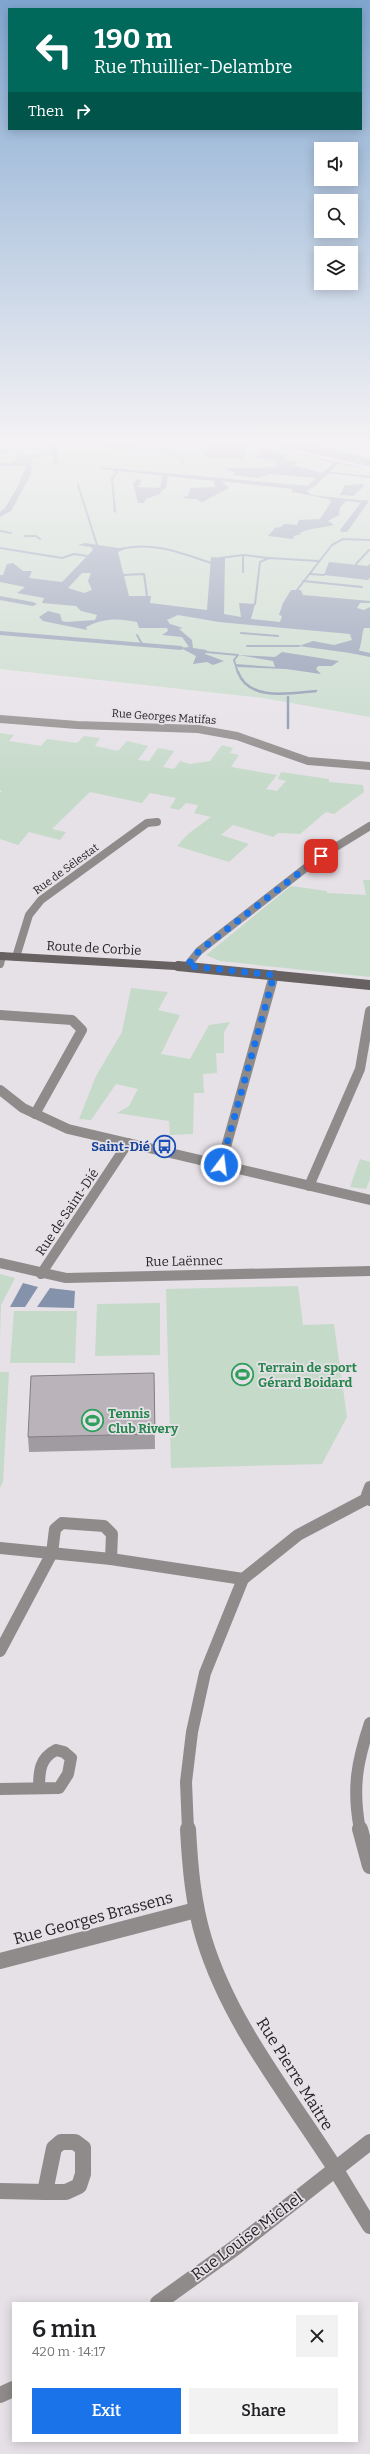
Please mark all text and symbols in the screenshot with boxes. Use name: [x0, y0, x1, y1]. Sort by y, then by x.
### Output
text: 190 m: [94, 22, 172, 55]
icon: left: [28, 24, 80, 76]
text: Rue Thuillier-Delambre: [94, 56, 292, 78]
icon: right: [72, 100, 94, 122]
text: Then: [28, 102, 64, 120]
map controls: [314, 142, 358, 290]
button: sound: [314, 142, 358, 186]
button: search: [314, 194, 358, 238]
button: layers: [314, 246, 358, 290]
street label: Rue Georges Matifas: [111, 707, 217, 727]
pin: [304, 839, 338, 873]
street label: Rue de Sélestat: [31, 841, 101, 897]
icon: arrive: [310, 845, 332, 867]
street label: Route de Corbie: [46, 938, 142, 958]
bus stop icon: Saint-Dié: [152, 1133, 178, 1159]
place label: Saint-Dié: [91, 1139, 150, 1154]
position arrow: [200, 1144, 242, 1186]
street label: Rue de Saint-Dié: [33, 1166, 101, 1258]
street label: Rue Laënnec: [145, 1253, 223, 1269]
place label: Terrain de sport Gérard Boidard: [258, 1360, 357, 1390]
sports icon: Terrain de sport Gérard Boidard: [229, 1361, 255, 1387]
place label: Tennis Club Rivery: [108, 1406, 179, 1436]
sports icon: Tennis Club Rivery: [80, 1407, 106, 1433]
street label: Rue Georges Brassens: [11, 1888, 175, 1948]
street label: Rue Pierre Maitre: [253, 2014, 337, 2134]
street label: Rue Louise Michel: [188, 2188, 307, 2284]
text: 6 min: [32, 2315, 96, 2343]
button: close: [296, 2315, 338, 2357]
text: 420 m · 14:17: [32, 2344, 105, 2359]
button: Exit: [32, 2388, 181, 2434]
button: Share: [189, 2388, 338, 2434]

